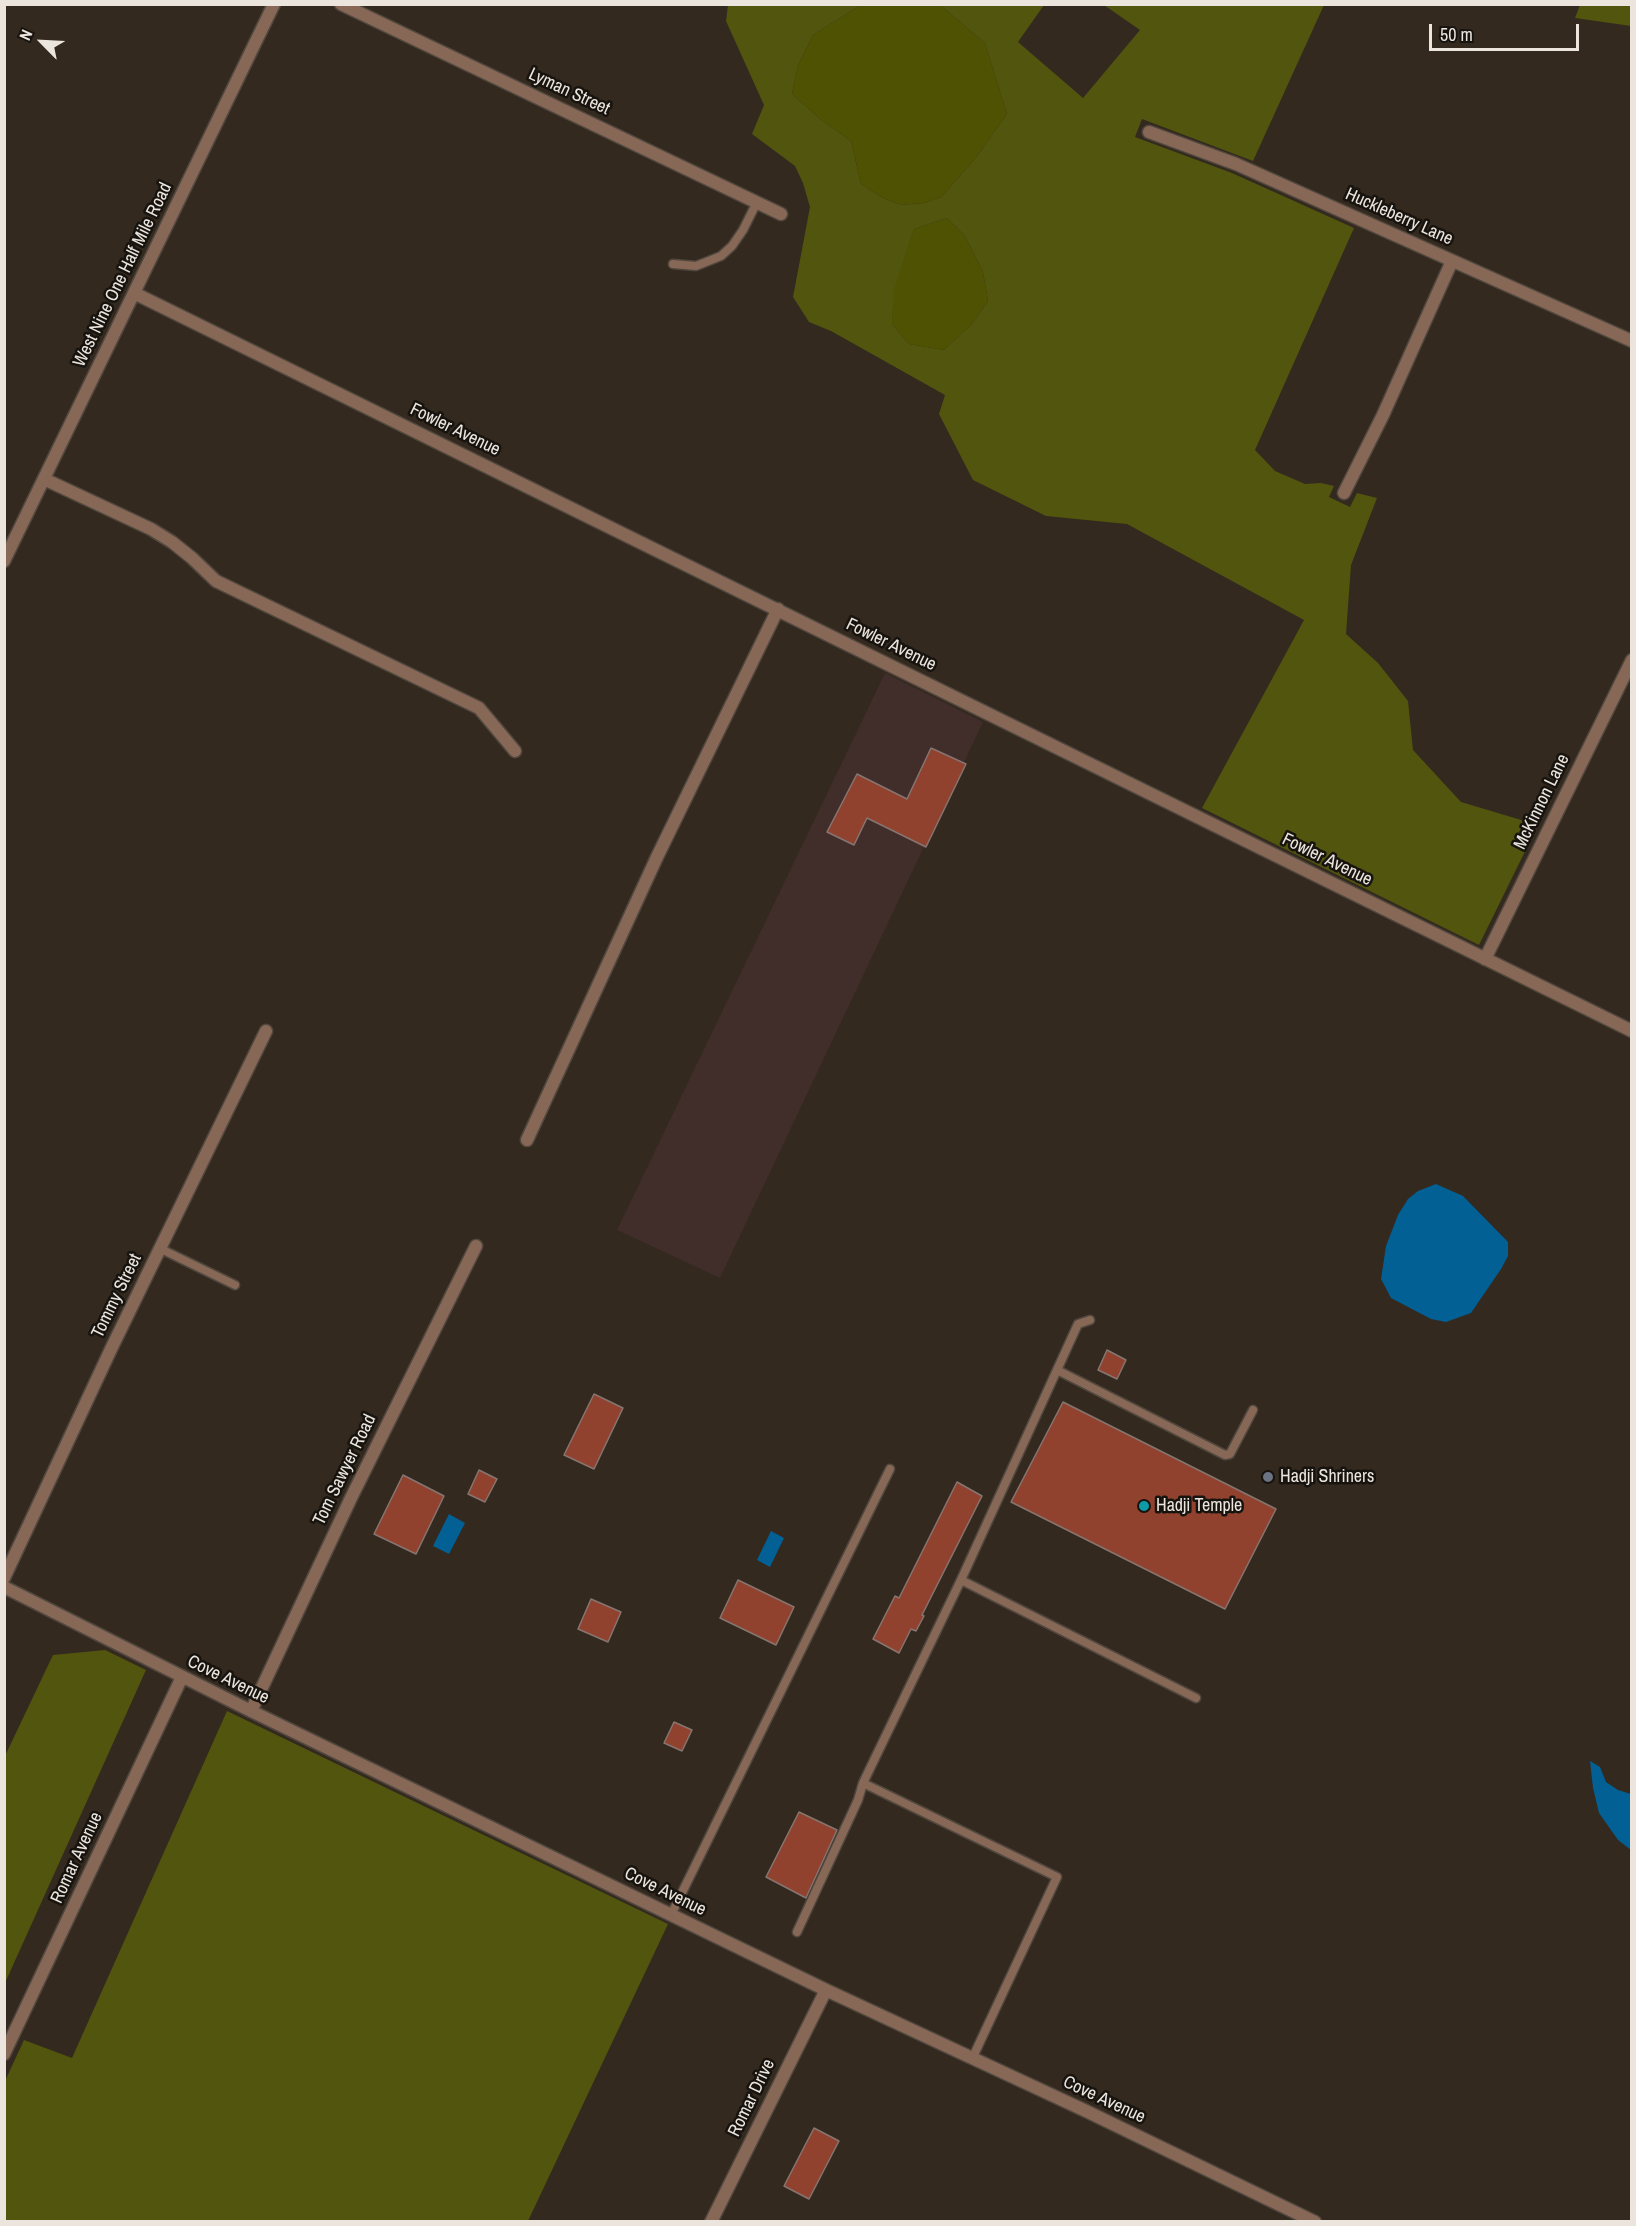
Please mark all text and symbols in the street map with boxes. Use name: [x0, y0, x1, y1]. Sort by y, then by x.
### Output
north arrow: [12, 12, 72, 72]
scale bar: [1432, 12, 1582, 50]
text: 50 m: [1440, 22, 1473, 47]
text: N: [14, 26, 38, 43]
street label: Lyman Street: [525, 64, 613, 120]
street label: West Nine One Half Mile Road: [69, 179, 177, 371]
street label: Huckleberry Lane: [1342, 184, 1456, 250]
street label: Fowler Avenue: [406, 399, 504, 461]
street label: Fowler Avenue: [842, 614, 940, 676]
street label: McKinnon Lane: [1510, 751, 1574, 853]
street label: Fowler Avenue: [1278, 829, 1376, 891]
street label: Tommy Street: [87, 1250, 147, 1342]
street label: Tom Sawyer Road: [309, 1411, 381, 1529]
place label: Hadji Shriners: [1280, 1466, 1374, 1488]
marker: Hadji Shriners: [1261, 1470, 1275, 1484]
place label: Hadji Temple: [1156, 1495, 1242, 1517]
marker: Hadji Temple: [1137, 1499, 1151, 1513]
street label: Cove Avenue: [184, 1651, 272, 1709]
street label: Romar Avenue: [46, 1809, 108, 1907]
street label: Cove Avenue: [621, 1863, 709, 1921]
street label: Romar Drive: [724, 2056, 780, 2140]
street label: Cove Avenue: [1059, 2072, 1149, 2128]

